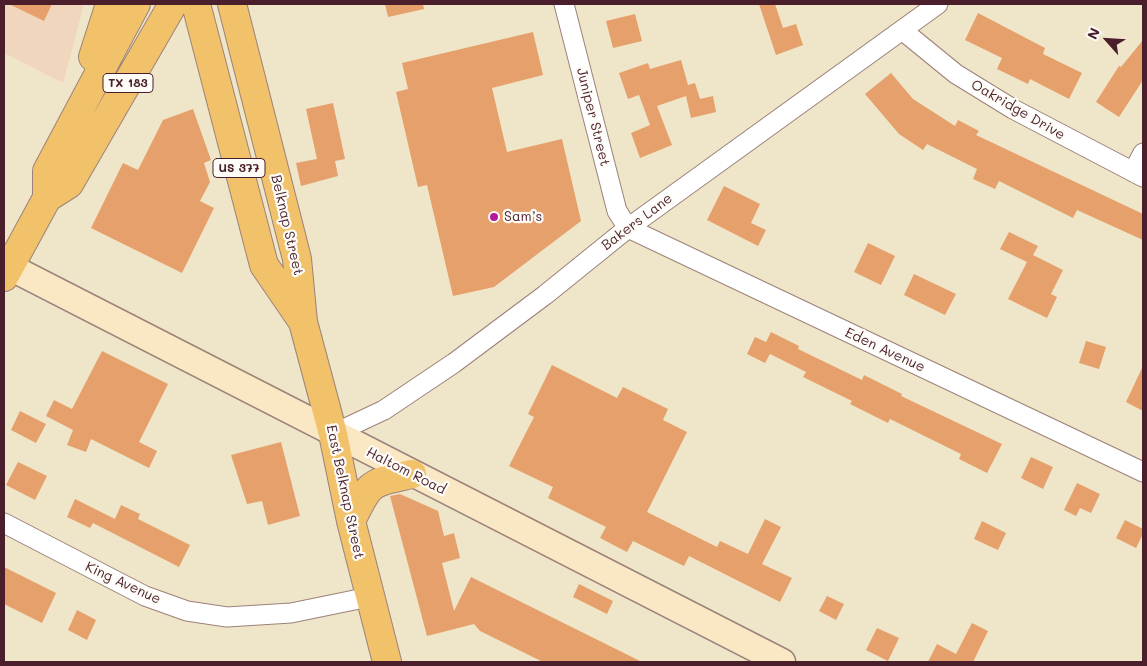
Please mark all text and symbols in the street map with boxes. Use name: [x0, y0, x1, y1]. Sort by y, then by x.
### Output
north arrow: [1082, 15, 1132, 65]
text: N: [1082, 24, 1104, 42]
street label: Juniper Street: [573, 66, 613, 168]
road number: TX 183: [103, 74, 153, 92]
street label: Oakridge Drive: [968, 76, 1068, 144]
road number: US 377: [213, 158, 265, 178]
street label: Belknap Street: [267, 173, 307, 277]
street label: Bakers Lane: [598, 190, 676, 254]
place label: Sam’s: [504, 209, 542, 225]
marker: Sam’s: [488, 211, 500, 223]
street label: Eden Avenue: [842, 324, 928, 376]
street label: East Belknap Street: [323, 423, 367, 561]
street label: Haltom Road: [363, 444, 449, 498]
street label: King Avenue: [82, 558, 164, 608]

